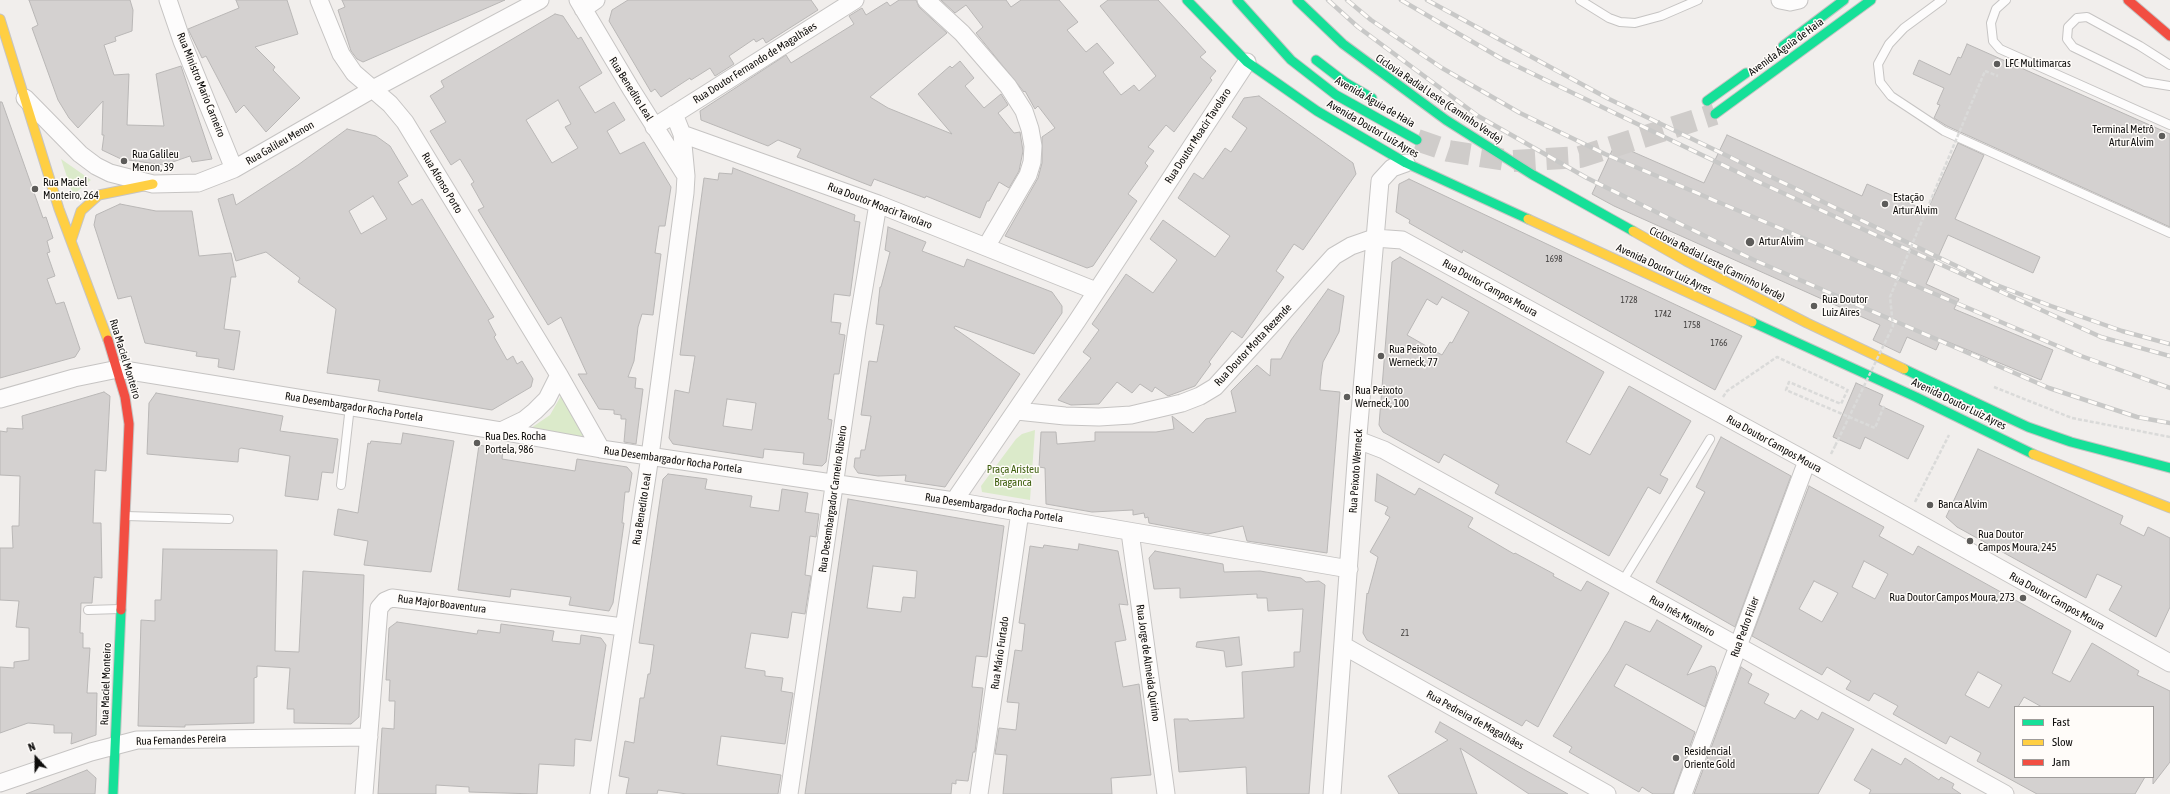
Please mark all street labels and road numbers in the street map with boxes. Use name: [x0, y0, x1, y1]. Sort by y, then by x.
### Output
street label: Avenida Águia de Haia: [1746, 15, 1826, 79]
street label: Rua Doutor Fernando de Magalhães: [691, 19, 819, 107]
street label: Rua Ministro Mario Carneiro: [174, 31, 228, 139]
street label: Ciclovia Radial Leste (Caminho Verde): [1373, 51, 1505, 147]
street label: Rua Benedito Leal: [606, 55, 656, 123]
street label: Avenida Águia de Haia: [1333, 74, 1417, 130]
street label: Rua Doutor Moacir Tavolaro: [1162, 86, 1234, 186]
street label: Avenida Doutor Luíz Ayres: [1325, 97, 1421, 161]
street label: Rua Galileu Menon: [244, 118, 316, 168]
street label: Rua Afonso Porto: [419, 150, 465, 216]
street label: Rua Doutor Moacir Tavolaro: [826, 180, 934, 232]
street label: Ciclovia Radial Leste (Caminho Verde): [1647, 224, 1787, 304]
street label: Avenida Doutor Luíz Ayres: [1614, 241, 1714, 297]
street label: Rua Doutor Campos Moura: [1440, 256, 1540, 320]
street label: Rua Doutor Motta Rezende: [1212, 301, 1294, 389]
street label: Rua Maciel Monteiro: [107, 317, 143, 401]
street label: Avenida Doutor Luíz Ayres: [1909, 375, 2009, 433]
street label: Rua Desembargador Rocha Portela: [284, 390, 424, 424]
street label: Rua Doutor Campos Moura: [1724, 412, 1824, 476]
street label: Rua Desembargador Carneiro Ribeiro: [816, 424, 850, 574]
street label: Rua Peixoto Werneck: [1346, 428, 1366, 514]
street label: Rua Desembargador Rocha Portela: [603, 444, 743, 476]
street label: Rua Benedito Leal: [630, 472, 654, 546]
street label: Rua Desembargador Rocha Portela: [924, 491, 1064, 525]
street label: Rua Doutor Campos Moura: [2007, 569, 2107, 633]
street label: Rua Major Boaventura: [397, 592, 487, 616]
street label: Rua Inês Monteiro: [1647, 593, 1717, 639]
street label: Rua Pedro Filier: [1728, 595, 1762, 659]
street label: Rua Jorge de Almeida Quirino: [1133, 604, 1163, 722]
street label: Rua Mário Furtado: [988, 616, 1012, 690]
street label: Rua Maciel Monteiro: [98, 642, 114, 726]
street label: Rua Pedreira de Magalhães: [1424, 688, 1526, 752]
street label: Rua Fernandes Pereira: [136, 732, 226, 748]

